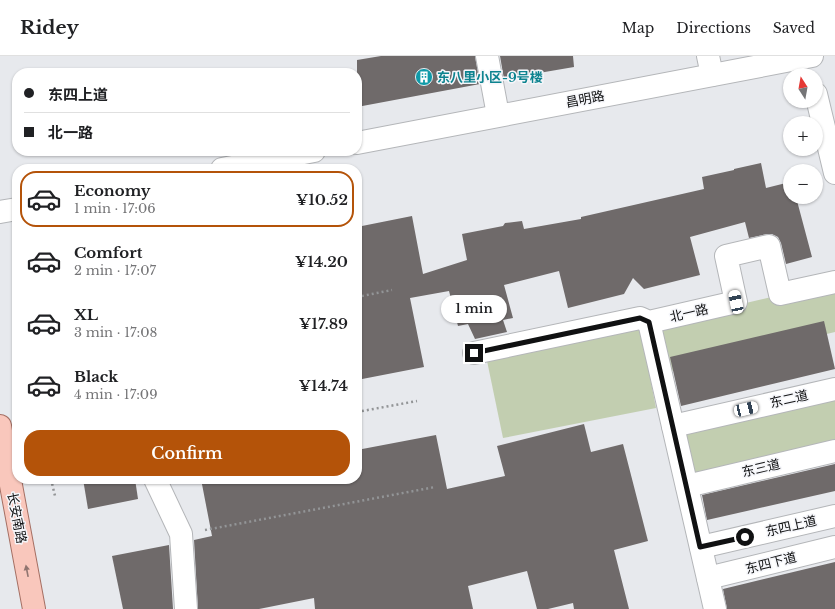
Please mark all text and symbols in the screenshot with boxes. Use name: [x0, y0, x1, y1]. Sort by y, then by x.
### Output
text: Ridey: [20, 16, 79, 39]
text: Map: [622, 19, 654, 37]
text: Directions: [676, 19, 751, 37]
text: Saved: [773, 19, 815, 37]
building icon: 东八里小区-9号楼: [414, 67, 434, 87]
north arrow: [783, 68, 823, 108]
map controls: [783, 68, 823, 204]
place label: 东八里小区-9号楼: [437, 69, 543, 86]
text: 东四上道: [48, 85, 108, 104]
street label: 昌明路: [564, 87, 606, 111]
button: +: [783, 116, 823, 156]
text: 北一路: [48, 123, 93, 142]
button: −: [783, 164, 823, 204]
icon: car: [26, 181, 62, 217]
text: Economy: [74, 181, 151, 200]
text: ¥10.52: [296, 190, 348, 209]
text: 1 min · 17:06: [74, 200, 156, 217]
icon: car: [26, 243, 62, 279]
text: Comfort: [74, 243, 142, 262]
text: ¥14.20: [295, 252, 348, 271]
text: 2 min · 17:07: [74, 262, 156, 279]
car: [728, 289, 744, 315]
callout: 1 min: [441, 295, 507, 323]
text: 1 min: [455, 300, 493, 317]
street label: 北一路: [668, 300, 710, 326]
icon: car: [26, 305, 62, 341]
text: XL: [74, 305, 98, 324]
text: ¥17.89: [299, 314, 348, 333]
text: 3 min · 17:08: [74, 324, 157, 341]
route end: [465, 344, 483, 362]
icon: car: [26, 367, 62, 403]
text: Black: [74, 367, 118, 386]
text: ¥14.74: [299, 376, 348, 395]
text: 4 min · 17:09: [74, 386, 158, 403]
street label: 东二道: [768, 386, 810, 412]
car: [733, 400, 759, 418]
button: Confirm: [24, 430, 350, 476]
street label: 东三道: [740, 455, 782, 481]
street label: 长安南路: [4, 491, 30, 545]
street label: 东四上道: [764, 512, 818, 540]
route start: [736, 528, 754, 546]
street label: 东四下道: [744, 548, 798, 578]
one-way arrow: [24, 565, 30, 577]

